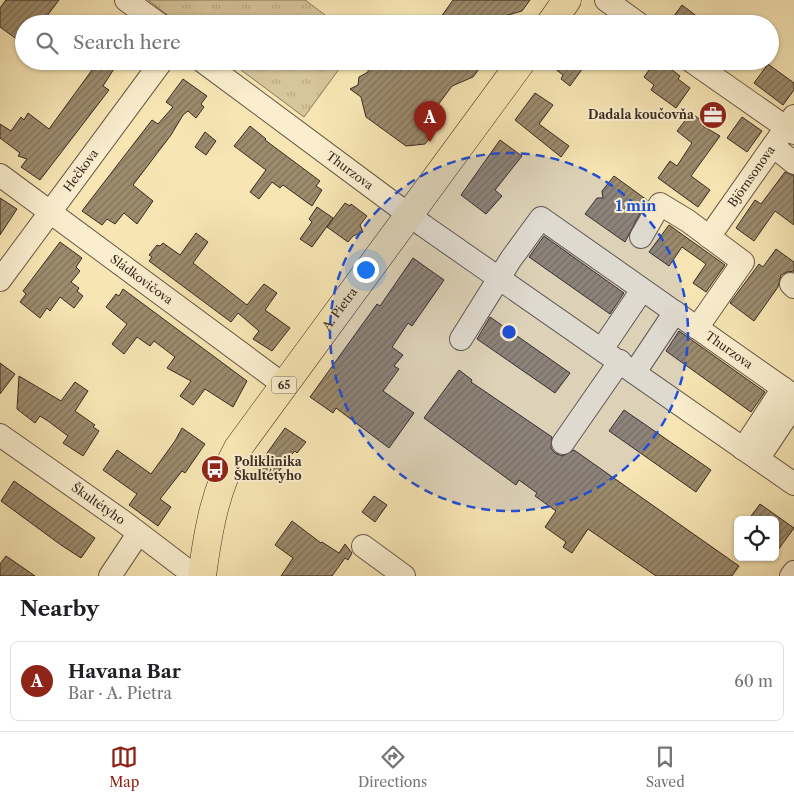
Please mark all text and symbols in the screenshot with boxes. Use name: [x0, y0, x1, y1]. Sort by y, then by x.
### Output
search box: [15, 15, 779, 70]
icon: search: [33, 29, 61, 57]
text: Search here: [73, 31, 181, 54]
office icon: Dadala koučovňa: [698, 100, 728, 130]
pin: A: [414, 101, 446, 142]
place label: Dadala koučovňa: [588, 107, 695, 122]
street label: Björnsonova: [724, 142, 778, 210]
street label: Hečkova: [60, 146, 102, 195]
street label: Thurzova: [324, 148, 377, 193]
text: 1 min: [615, 196, 657, 215]
street label: Sládkovičova: [108, 251, 177, 308]
your location: [353, 257, 379, 283]
street label: A. Pietra: [318, 284, 360, 334]
centre of rings: [500, 323, 518, 341]
street label: Thurzova: [703, 328, 756, 372]
road number: 65: [272, 376, 296, 394]
bus stop icon: Poliklinika Škultétyho: [200, 454, 230, 484]
place label: Poliklinika Škultétyho: [234, 454, 303, 483]
street label: Škultétyho: [69, 479, 128, 527]
map controls: [734, 516, 779, 561]
button: locate: [734, 516, 779, 561]
text: Nearby: [20, 596, 99, 621]
text: Havana Bar: [68, 660, 181, 683]
text: A: [31, 671, 43, 691]
text: 60 m: [734, 671, 773, 691]
text: Bar · A. Pietra: [68, 683, 172, 703]
tab: Map: [109, 743, 139, 791]
tab: Directions: [358, 743, 427, 791]
tab: Saved: [646, 743, 685, 791]

